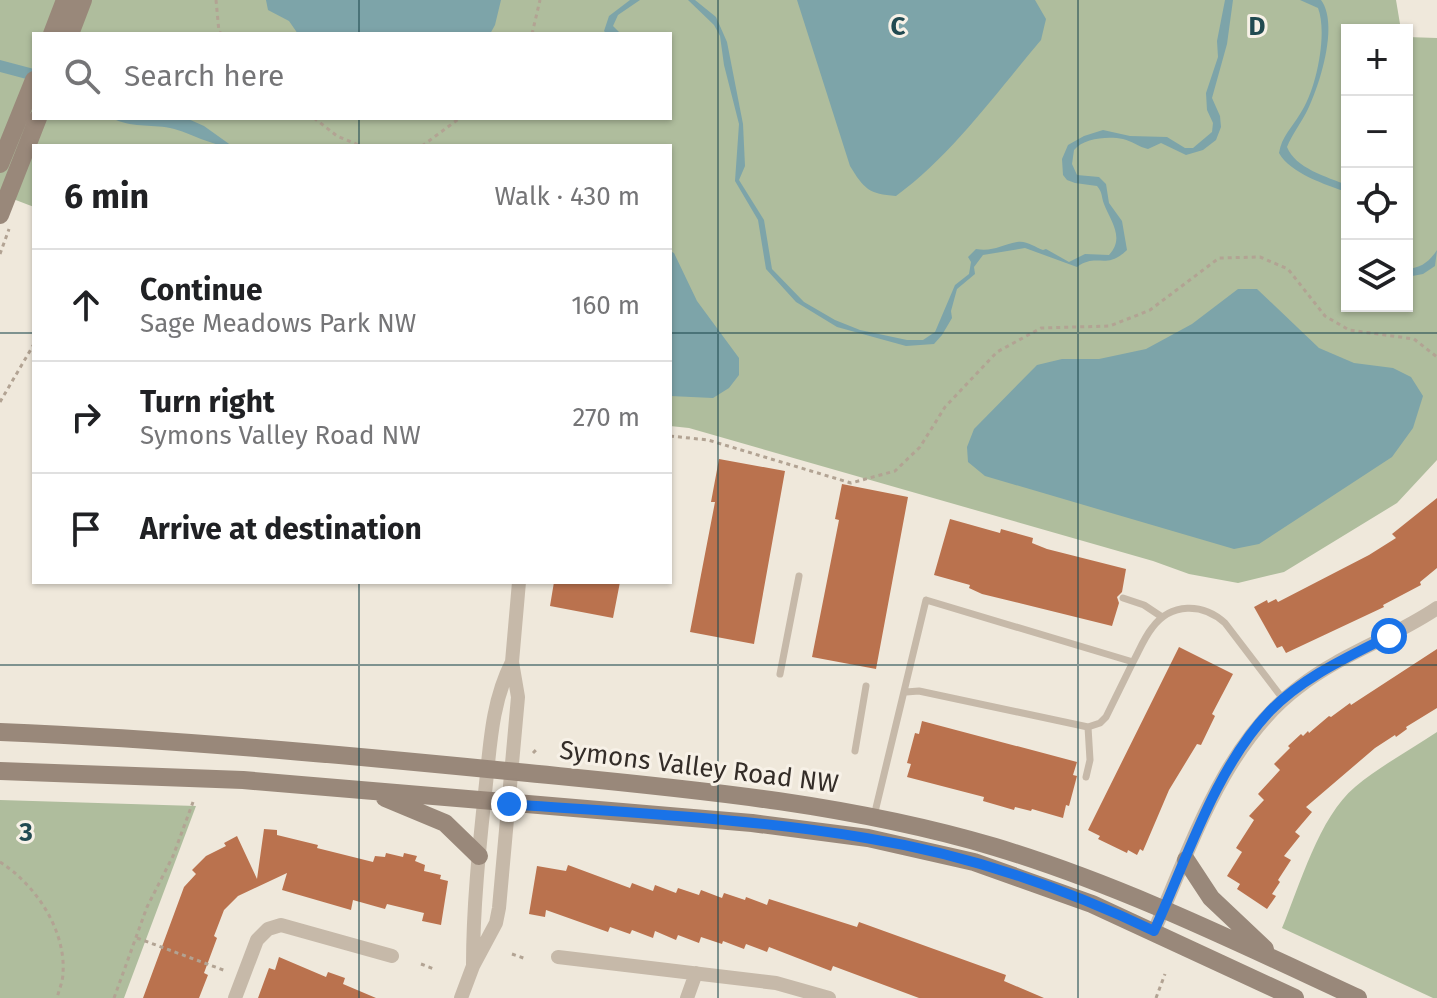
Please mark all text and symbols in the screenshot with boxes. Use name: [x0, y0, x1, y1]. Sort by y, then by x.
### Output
text: C: [891, 11, 906, 42]
text: D: [1249, 11, 1266, 42]
map controls: [1341, 24, 1413, 312]
button: +: [1341, 24, 1413, 96]
search box: [32, 32, 672, 120]
icon: search: [60, 54, 104, 98]
text: Search here: [124, 58, 284, 94]
button: −: [1341, 96, 1413, 168]
button: locate: [1341, 168, 1413, 240]
text: 6 min: [64, 176, 149, 217]
text: Walk · 430 m: [494, 181, 640, 212]
button: layers: [1341, 240, 1413, 312]
text: Continue: [140, 272, 263, 308]
icon: ahead: [64, 283, 108, 327]
text: 160 m: [571, 290, 640, 321]
text: Sage Meadows Park NW: [140, 308, 416, 339]
text: Turn right: [140, 384, 275, 420]
icon: right: [64, 395, 108, 439]
text: 270 m: [572, 402, 640, 433]
text: Symons Valley Road NW: [140, 420, 421, 451]
icon: arrive: [64, 507, 108, 551]
text: Arrive at destination: [140, 511, 422, 547]
route start: [1371, 618, 1407, 654]
street label: Symons Valley Road NW: [558, 735, 840, 799]
route end: [491, 786, 527, 822]
text: 3: [18, 817, 33, 848]

